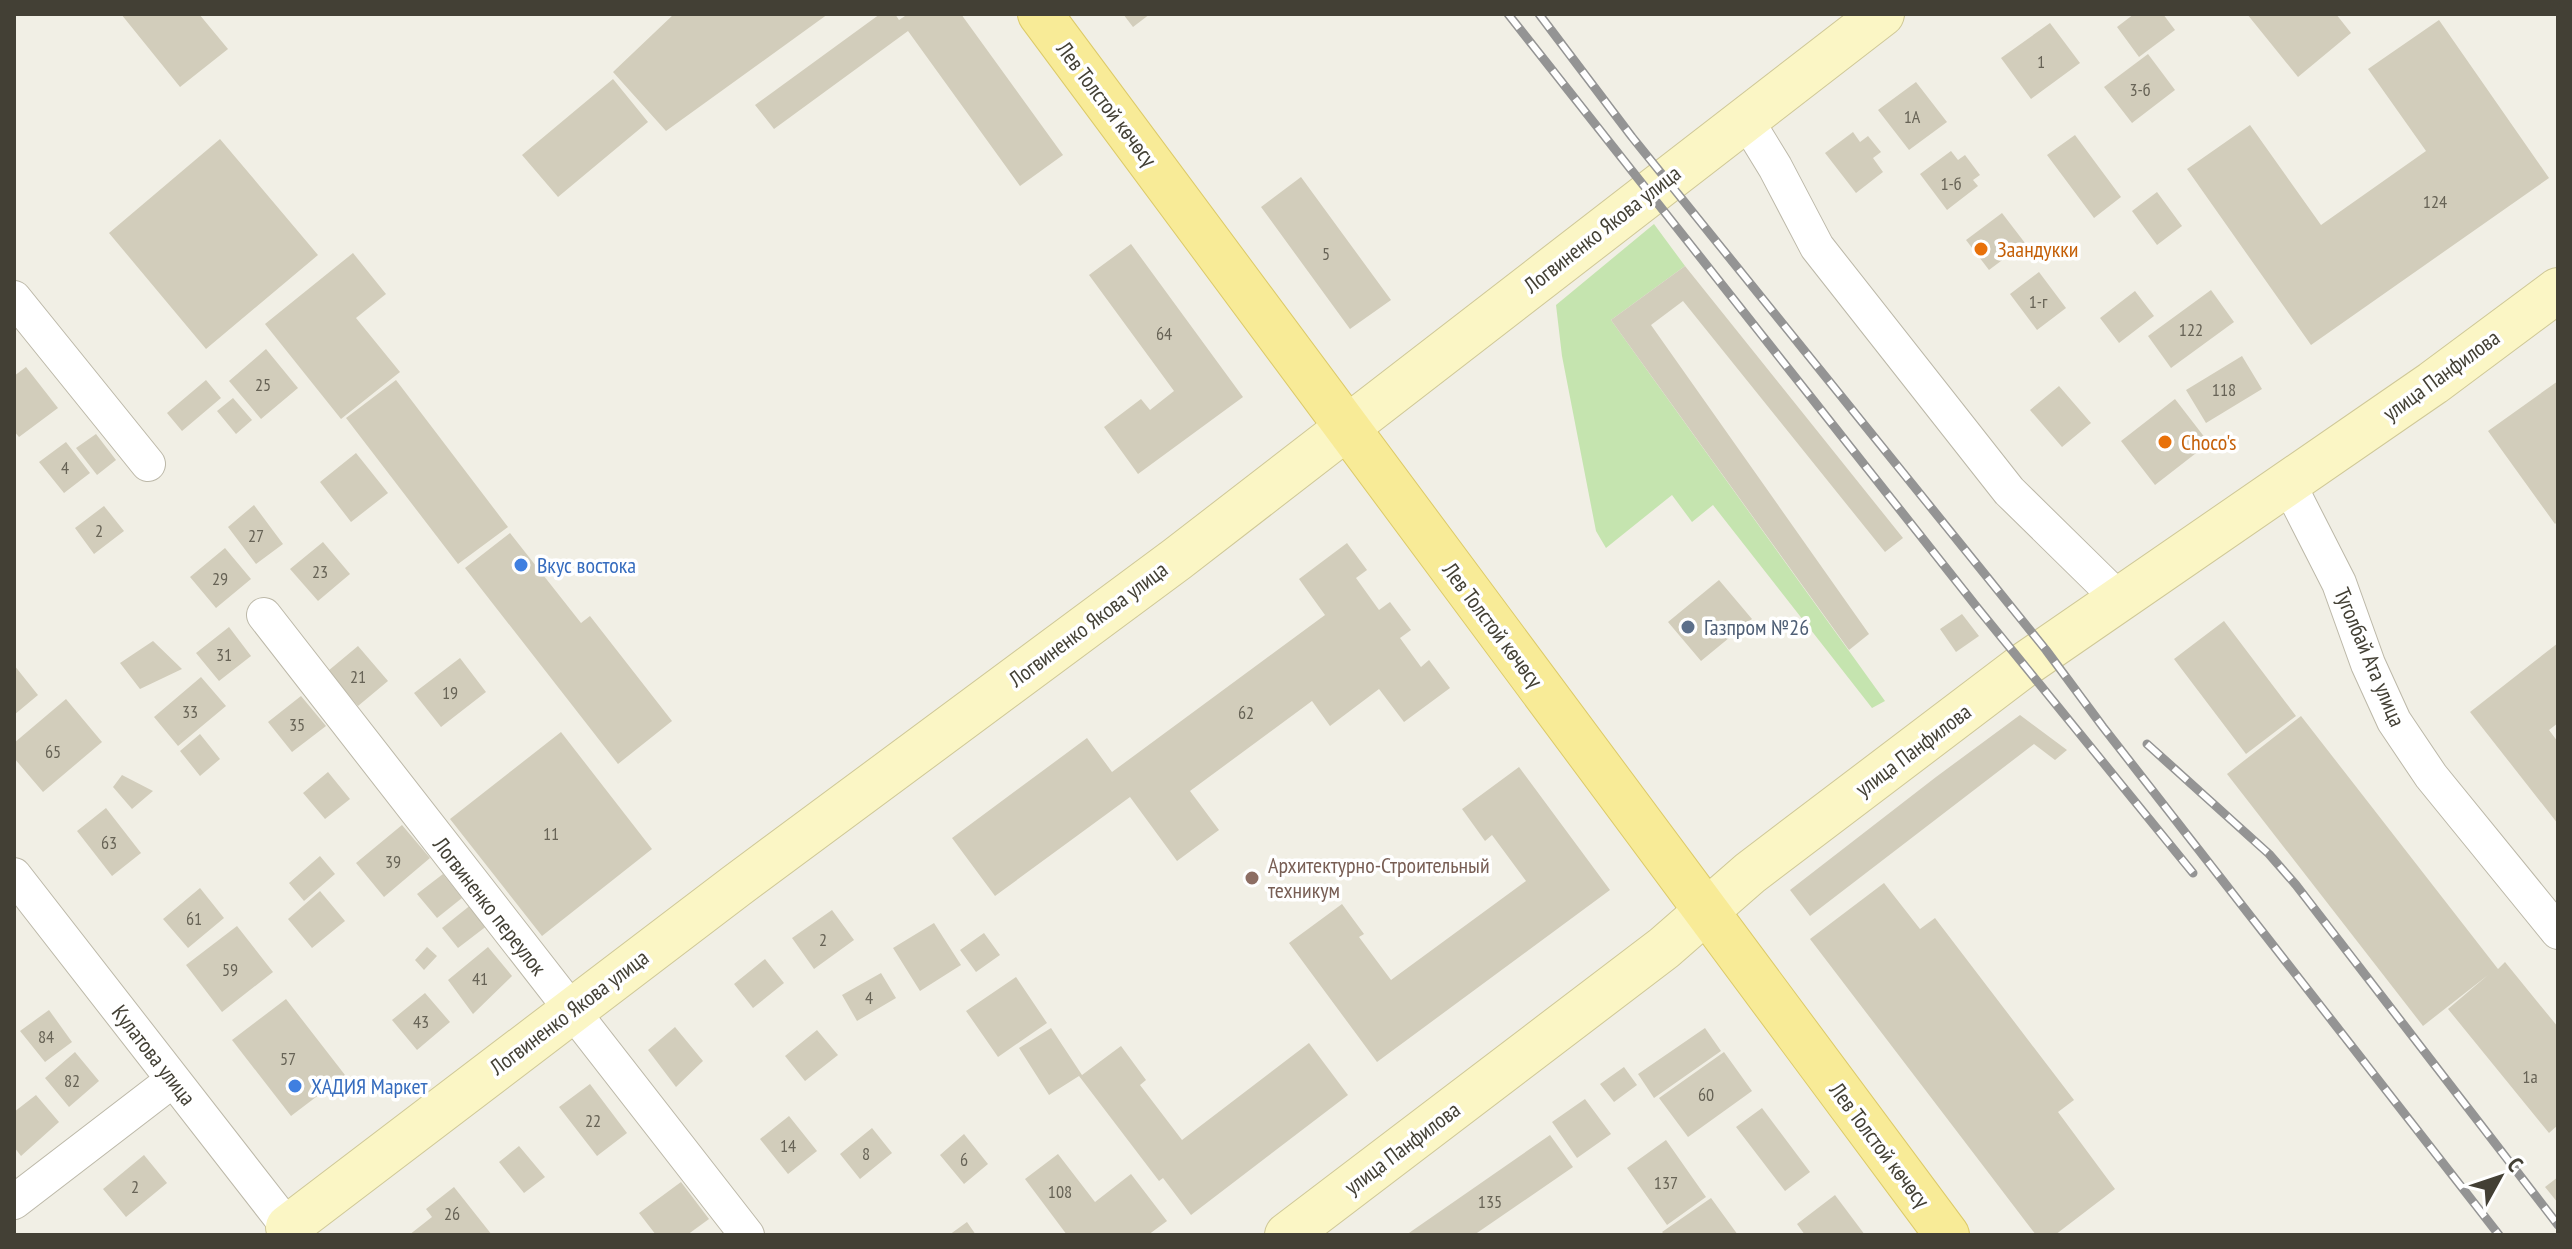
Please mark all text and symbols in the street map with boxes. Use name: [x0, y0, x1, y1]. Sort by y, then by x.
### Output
street label: Лев Толстой көчөсү: [1050, 35, 1163, 172]
house number: 1: [2037, 50, 2045, 73]
house number: 3-б: [2129, 78, 2151, 101]
house number: 1А: [1904, 105, 1921, 128]
street label: Логвиненко Якова улица: [1517, 159, 1686, 300]
house number: 1-б: [1940, 172, 1962, 195]
house number: 124: [2423, 190, 2447, 213]
place label: Заандукки: [1997, 235, 2078, 263]
marker: Заандукки: [1972, 240, 1990, 258]
house number: 5: [1322, 242, 1330, 265]
house number: 1-г: [2029, 290, 2048, 313]
house number: 122: [2179, 318, 2203, 341]
house number: 64: [1156, 322, 1172, 345]
street label: улица Панфилова: [2377, 323, 2505, 427]
house number: 25: [255, 373, 271, 396]
house number: 118: [2212, 378, 2236, 401]
place label: Choco's: [2181, 428, 2236, 456]
marker: Choco's: [2156, 433, 2174, 451]
house number: 4: [61, 456, 69, 479]
house number: 2: [95, 519, 103, 542]
house number: 27: [248, 524, 264, 547]
place label: Вкус востока: [537, 551, 636, 579]
street label: Логвиненко Якова улица: [1002, 555, 1173, 693]
marker: Вкус востока: [512, 556, 530, 574]
street label: Лев Толстой көчөсү: [1436, 556, 1549, 693]
house number: 23: [312, 560, 328, 583]
house number: 29: [212, 567, 228, 590]
street label: Туголбай Ата улица: [2328, 583, 2412, 731]
place label: Газпром №26: [1704, 613, 1809, 641]
marker: Газпром №26: [1679, 618, 1697, 636]
house number: 31: [216, 643, 232, 666]
house number: 21: [350, 665, 366, 688]
house number: 19: [442, 681, 458, 704]
street label: улица Панфилова: [1850, 697, 1976, 803]
house number: 33: [182, 700, 198, 723]
house number: 62: [1238, 701, 1254, 724]
house number: 35: [289, 713, 305, 736]
house number: 65: [45, 740, 61, 763]
house number: 11: [543, 822, 559, 845]
street label: Логвиненко переулок: [427, 830, 553, 981]
house number: 63: [101, 831, 117, 854]
house number: 39: [385, 850, 401, 873]
place label: Архитектурно-Строительный техникум: [1268, 851, 1490, 904]
marker: Архитектурно-Строительный техникум: [1243, 869, 1261, 887]
house number: 61: [186, 907, 202, 930]
house number: 2: [819, 928, 827, 951]
street label: Логвиненко Якова улица: [483, 943, 654, 1081]
house number: 59: [222, 958, 238, 981]
house number: 41: [472, 967, 488, 990]
house number: 4: [865, 986, 873, 1009]
street label: Кулатова улица: [106, 999, 202, 1111]
house number: 43: [413, 1010, 429, 1033]
house number: 84: [38, 1025, 54, 1048]
house number: 57: [280, 1047, 296, 1070]
house number: 1а: [2522, 1065, 2538, 1088]
house number: 82: [64, 1069, 80, 1092]
place label: ХАДИЯ Маркет: [311, 1072, 428, 1100]
street label: Лев Толстой көчөсү: [1823, 1076, 1936, 1213]
marker: ХАДИЯ Маркет: [286, 1077, 304, 1095]
house number: 60: [1698, 1083, 1714, 1106]
street label: улица Панфилова: [1339, 1095, 1465, 1201]
house number: 22: [585, 1109, 601, 1132]
house number: 14: [780, 1134, 796, 1157]
north arrow: [2460, 1137, 2540, 1217]
house number: 8: [862, 1142, 870, 1165]
house number: 6: [960, 1148, 968, 1171]
text: С: [2501, 1151, 2529, 1177]
house number: 137: [1654, 1171, 1678, 1194]
house number: 2: [131, 1175, 139, 1198]
house number: 108: [1048, 1180, 1072, 1203]
house number: 135: [1478, 1190, 1502, 1213]
house number: 26: [444, 1202, 460, 1225]

